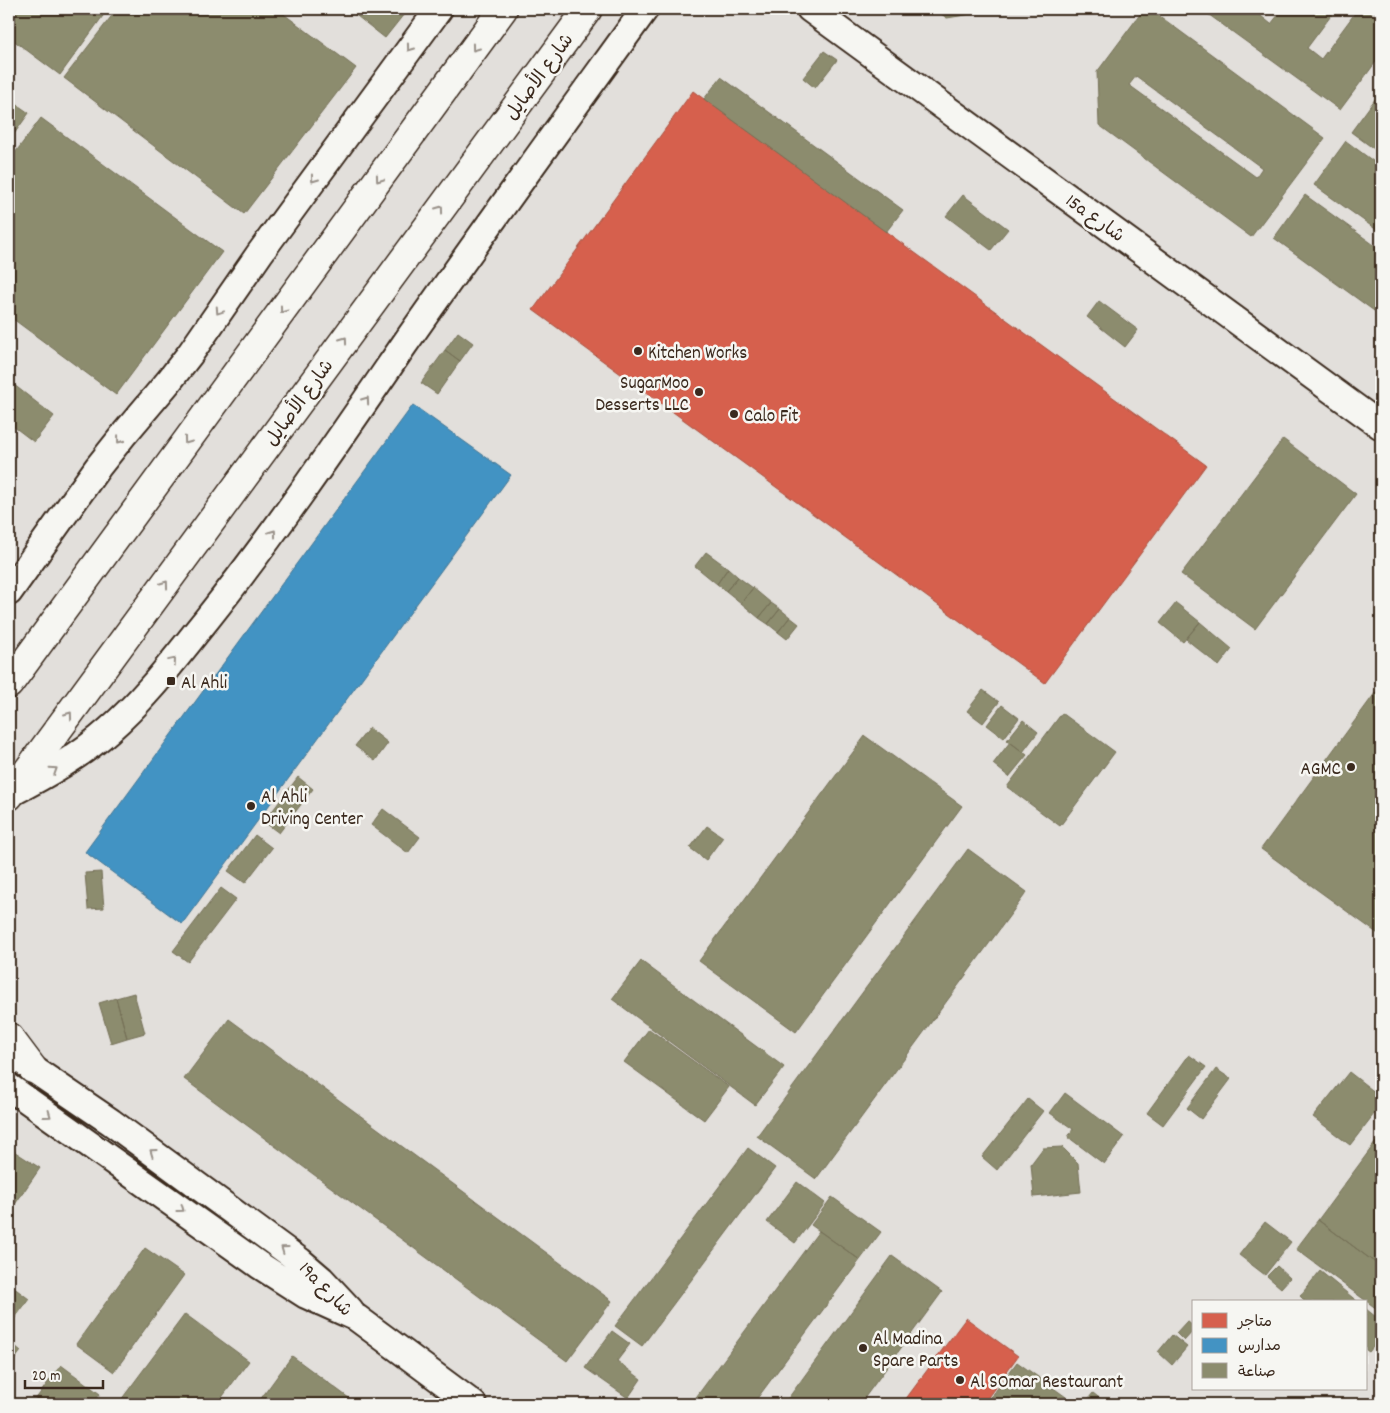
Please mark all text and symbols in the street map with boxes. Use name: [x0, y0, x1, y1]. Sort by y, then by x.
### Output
street label: شارع الأصايل: [498, 28, 582, 127]
one-way arrow: [407, 42, 416, 52]
one-way arrow: [472, 42, 480, 51]
one-way arrow: [311, 173, 320, 183]
one-way arrow: [376, 173, 384, 182]
street label: 15a شارع: [1059, 189, 1129, 251]
one-way arrow: [435, 206, 443, 215]
one-way arrow: [280, 304, 288, 313]
one-way arrow: [216, 306, 225, 315]
one-way arrow: [338, 336, 347, 346]
place label: Kitchen Works: [648, 341, 747, 368]
marker: Kitchen Works: [632, 345, 644, 357]
street label: شارع الأصايل: [258, 354, 342, 453]
place label: SugarMoo Desserts LLC: [595, 371, 689, 420]
marker: SugarMoo Desserts LLC: [693, 386, 705, 398]
one-way arrow: [360, 396, 369, 406]
place label: Calo Fit: [744, 404, 799, 431]
marker: Calo Fit: [728, 408, 740, 420]
one-way arrow: [116, 434, 125, 443]
one-way arrow: [184, 435, 192, 444]
one-way arrow: [267, 529, 276, 539]
one-way arrow: [159, 580, 168, 590]
one-way arrow: [167, 657, 176, 666]
place label: Al Ahli: [181, 671, 228, 698]
marker: Al Ahli: [165, 675, 177, 687]
one-way arrow: [63, 711, 72, 721]
place label: AGMC: [1301, 757, 1341, 784]
marker: AGMC: [1345, 761, 1357, 773]
one-way arrow: [48, 767, 57, 777]
place label: Al Ahli Driving Center: [261, 785, 363, 834]
marker: Al Ahli Driving Center: [245, 800, 257, 812]
one-way arrow: [43, 1109, 52, 1118]
one-way arrow: [149, 1149, 159, 1158]
one-way arrow: [175, 1204, 184, 1212]
one-way arrow: [280, 1246, 290, 1255]
street label: 19a شارع: [291, 1257, 358, 1324]
legend: [1192, 1300, 1368, 1390]
text: متاجر: [1236, 1312, 1272, 1334]
place label: Al Madina Spare Parts: [873, 1327, 958, 1376]
text: مدارس: [1238, 1336, 1281, 1358]
marker: Al Madina Spare Parts: [857, 1342, 869, 1354]
scale bar: [25, 1358, 102, 1390]
text: صناعة: [1238, 1362, 1276, 1384]
text: 20 m: [32, 1366, 60, 1388]
place label: Al SOmar Restaurant: [970, 1370, 1123, 1397]
marker: Al SOmar Restaurant: [954, 1374, 966, 1386]

